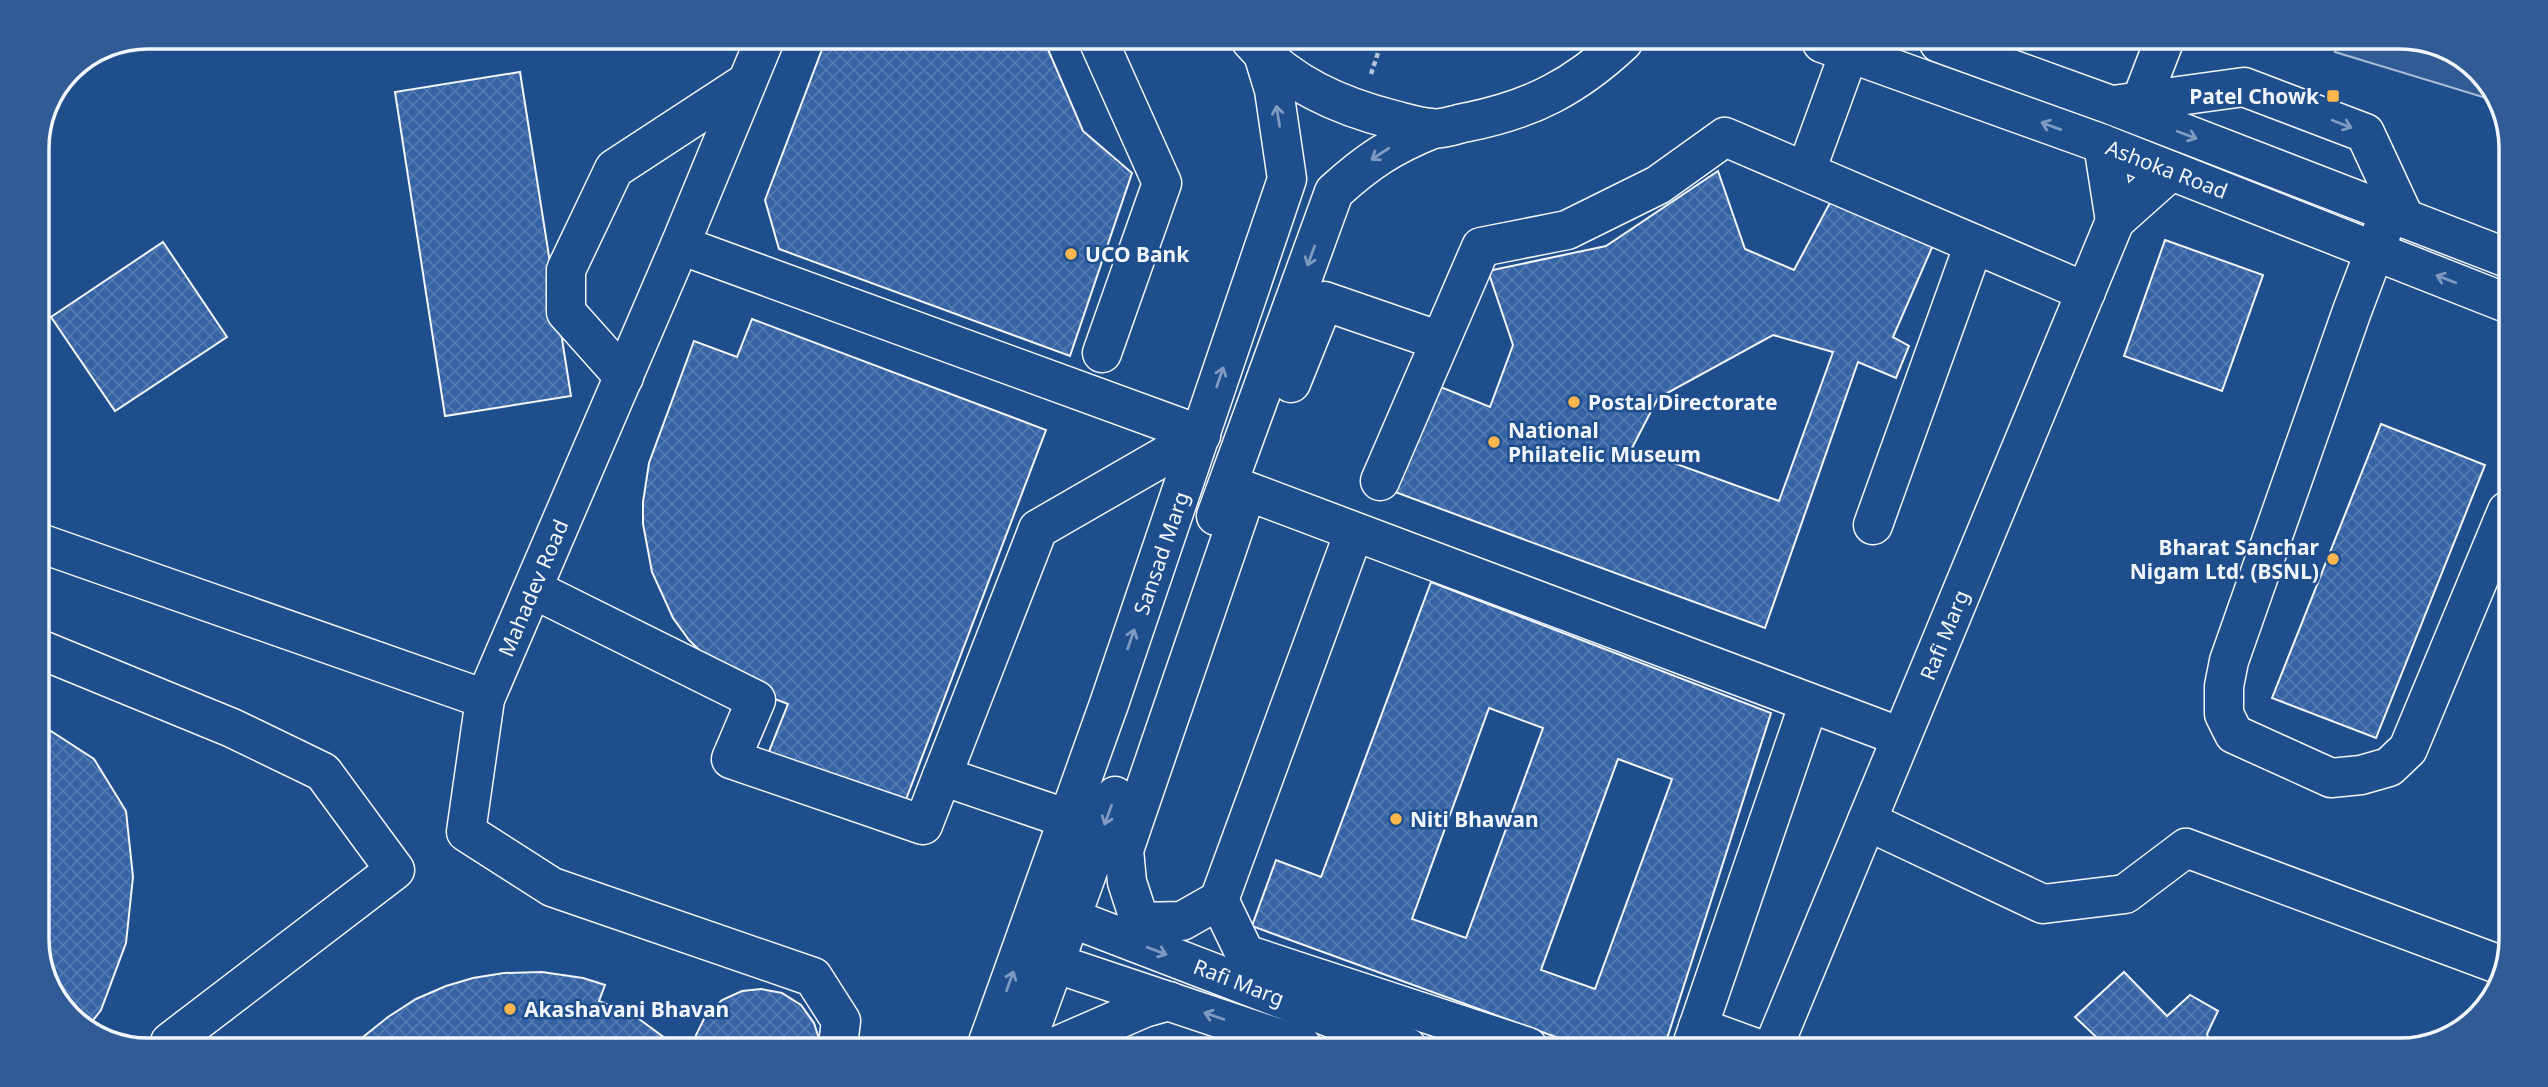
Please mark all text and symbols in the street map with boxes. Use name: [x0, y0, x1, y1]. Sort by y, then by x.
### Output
place label: Patel Chowk: [2189, 82, 2320, 110]
marker: Patel Chowk: [2325, 88, 2341, 104]
one-way arrow: [1271, 105, 1284, 128]
one-way arrow: [2041, 118, 2063, 131]
one-way arrow: [2331, 119, 2352, 132]
one-way arrow: [2175, 129, 2197, 142]
street label: Ashoka Road: [2102, 133, 2232, 205]
one-way arrow: [1371, 147, 1390, 162]
place label: UCO Bank: [1085, 240, 1190, 268]
one-way arrow: [1304, 244, 1316, 266]
marker: UCO Bank: [1063, 246, 1079, 262]
one-way arrow: [2436, 271, 2457, 284]
one-way arrow: [1215, 367, 1227, 389]
place label: Postal Directorate: [1588, 388, 1778, 416]
marker: Postal Directorate: [1566, 394, 1582, 410]
place label: National Philatelic Museum: [1508, 416, 1701, 468]
marker: National Philatelic Museum: [1486, 434, 1502, 450]
street label: Sansad Marg: [1127, 488, 1195, 618]
street label: Mahadev Road: [491, 515, 575, 661]
place label: Bharat Sanchar Nigam Ltd. (BSNL): [2130, 533, 2320, 585]
marker: Bharat Sanchar Nigam Ltd. (BSNL): [2325, 551, 2341, 567]
street label: Rafi Marg: [1913, 586, 1975, 684]
one-way arrow: [1125, 628, 1138, 650]
one-way arrow: [1101, 804, 1113, 826]
place label: Niti Bhawan: [1410, 805, 1539, 833]
marker: Niti Bhawan: [1388, 811, 1404, 827]
one-way arrow: [1146, 946, 1168, 958]
street label: Rafi Marg: [1190, 952, 1288, 1012]
one-way arrow: [1005, 970, 1017, 992]
place label: Akashavani Bhavan: [524, 995, 729, 1023]
marker: Akashavani Bhavan: [502, 1001, 518, 1017]
one-way arrow: [1204, 1009, 1226, 1021]

